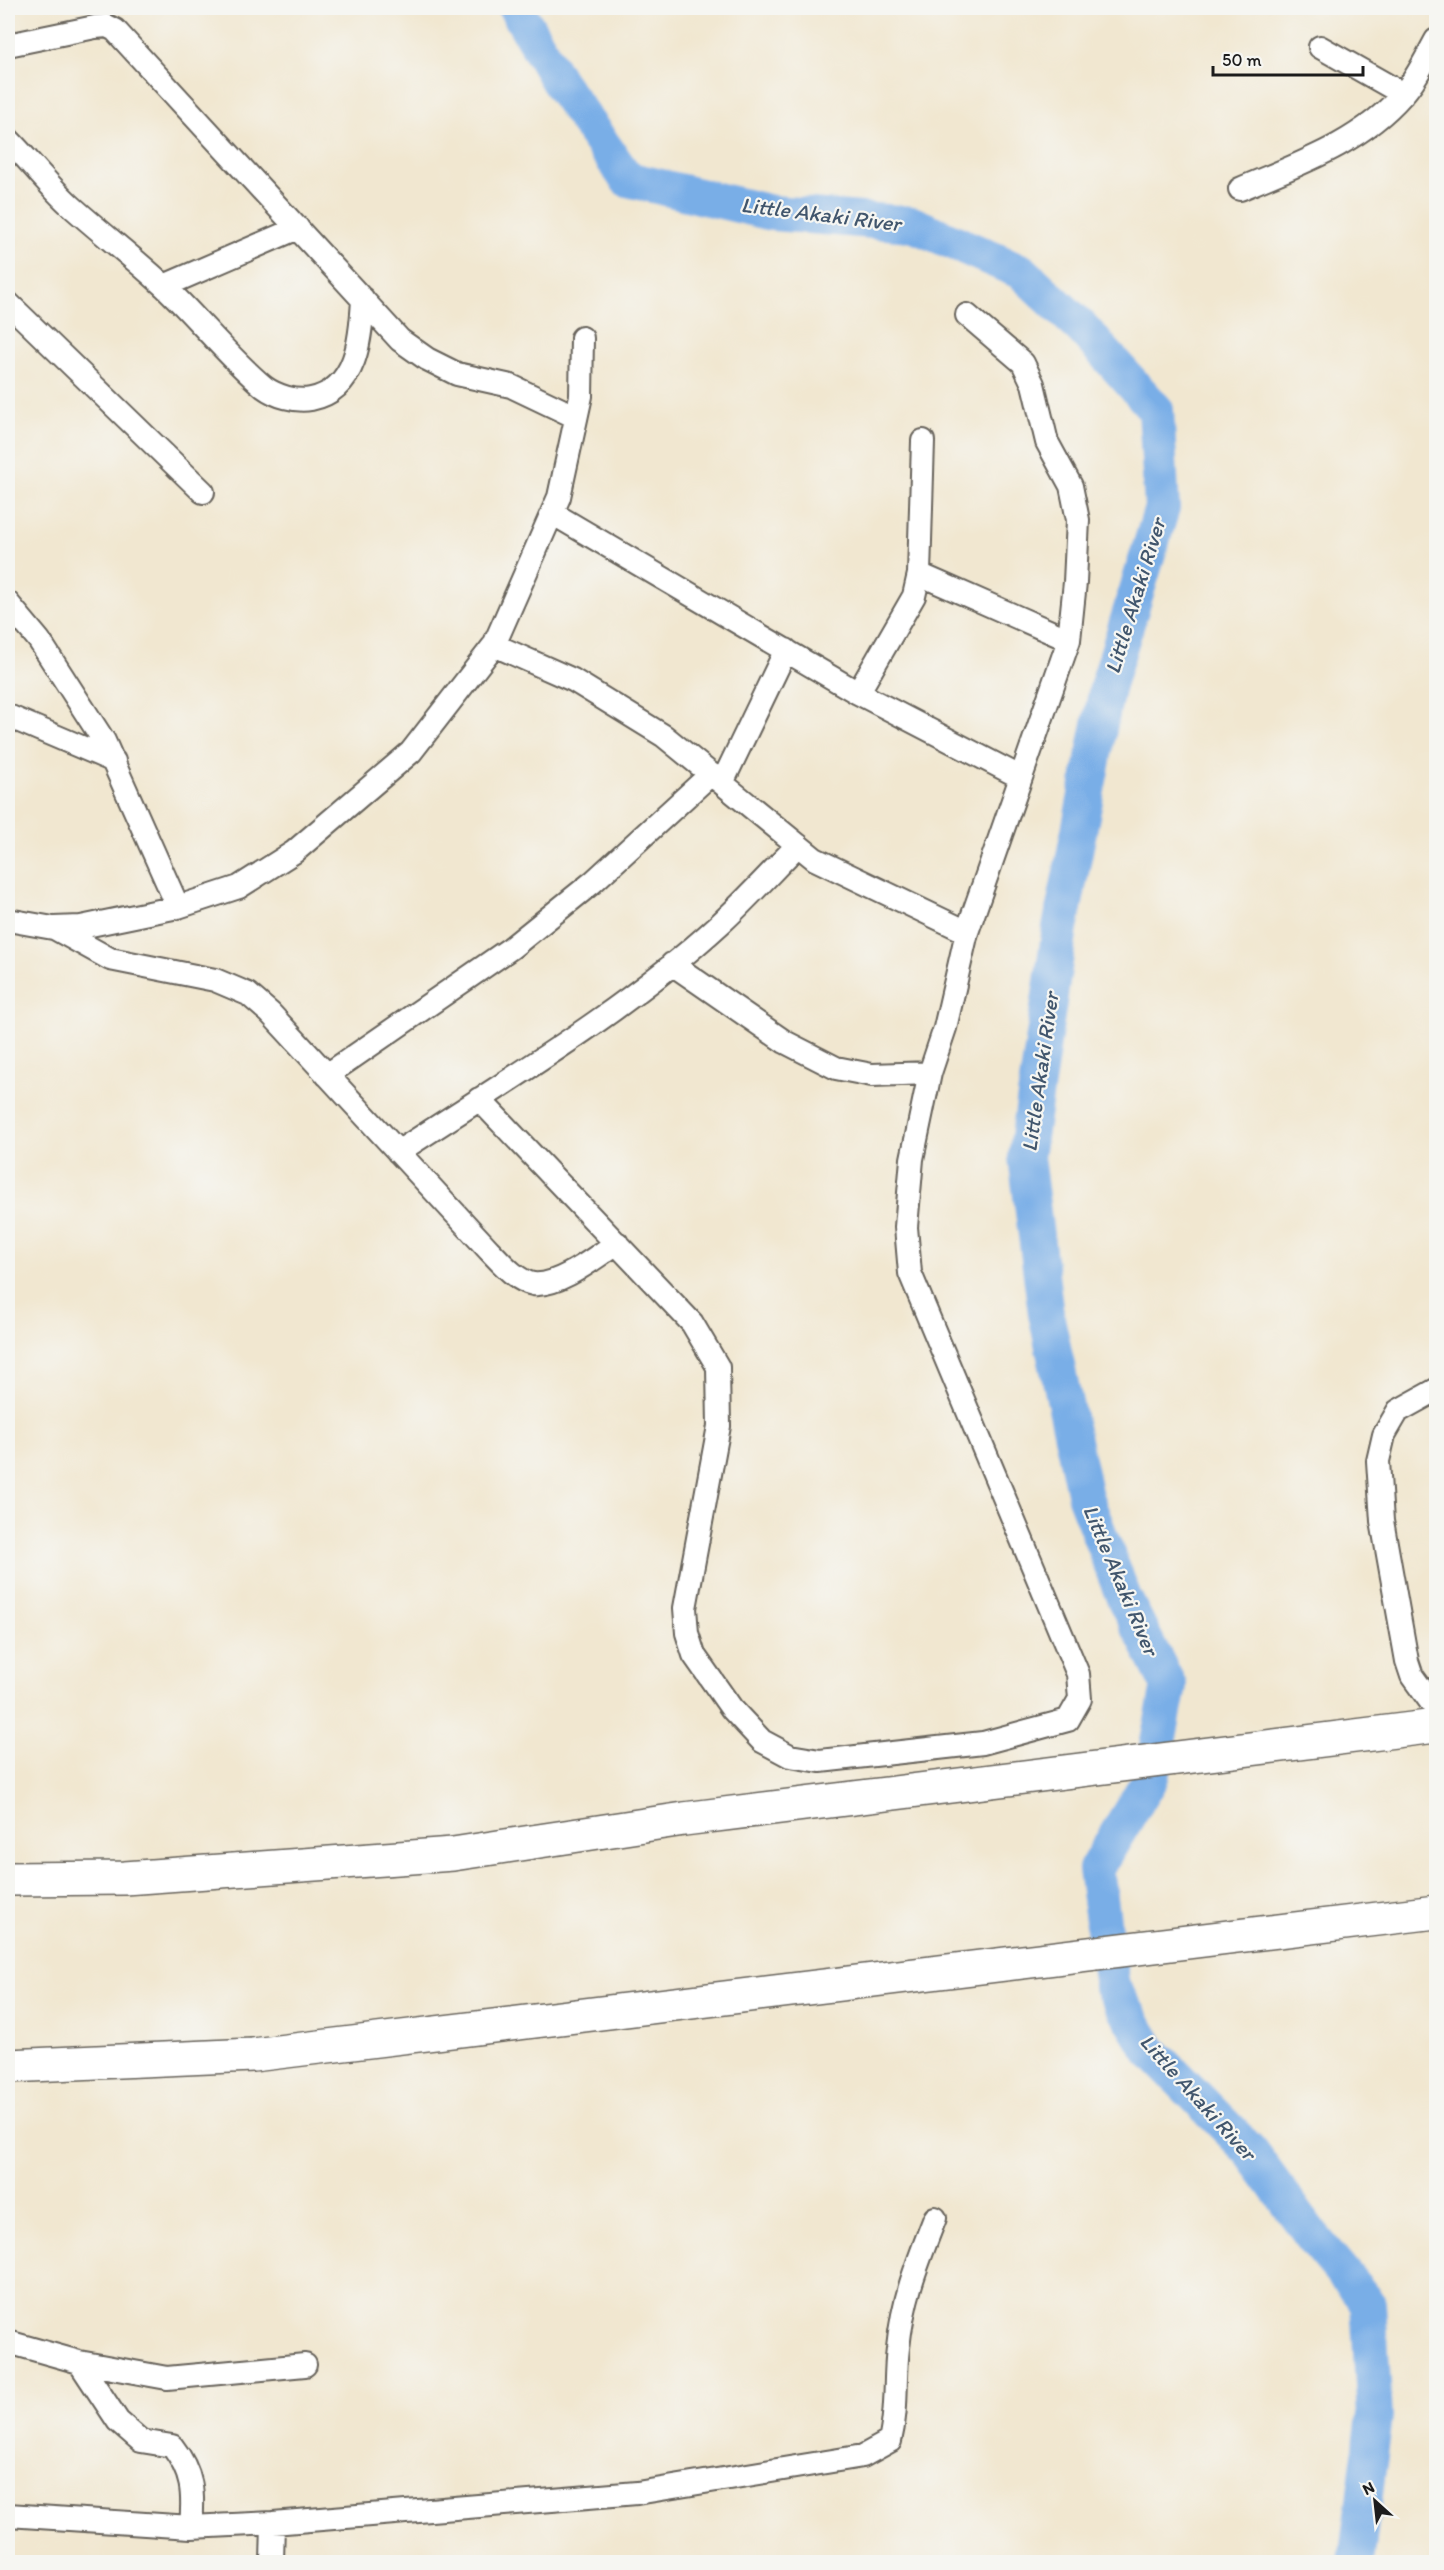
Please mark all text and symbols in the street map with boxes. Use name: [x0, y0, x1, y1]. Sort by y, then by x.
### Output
scale bar: [1213, 39, 1363, 77]
text: 50 m: [1222, 49, 1262, 71]
water label: Little Akaki River: [740, 191, 905, 238]
water label: Little Akaki River: [1099, 513, 1172, 677]
water label: Little Akaki River: [1015, 988, 1065, 1153]
water label: Little Akaki River: [1077, 1501, 1166, 1662]
water label: Little Akaki River: [1134, 2028, 1264, 2168]
north arrow: [1345, 2471, 1405, 2531]
text: N: [1359, 2477, 1378, 2499]

